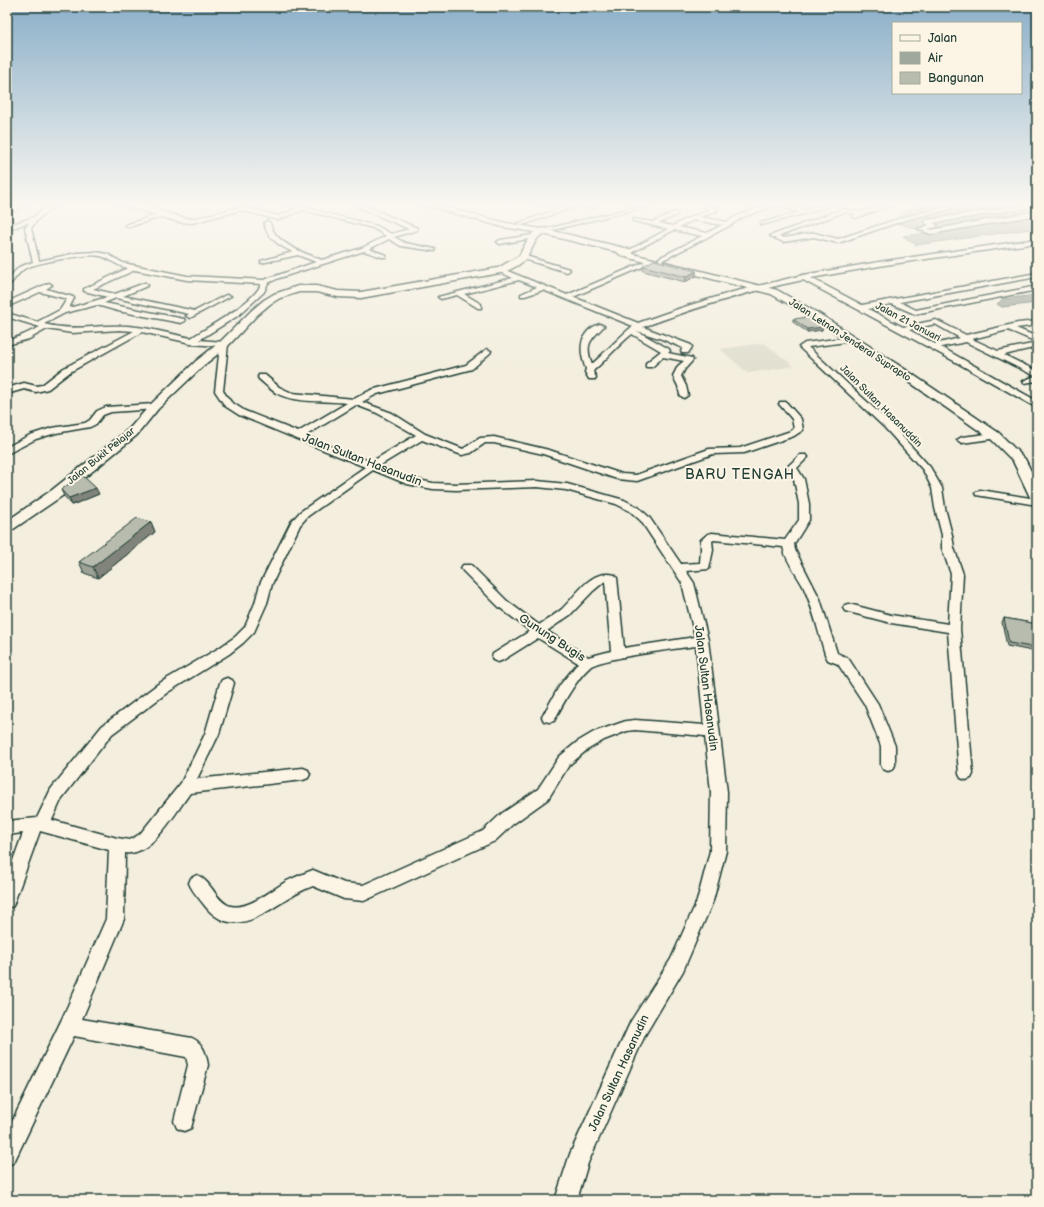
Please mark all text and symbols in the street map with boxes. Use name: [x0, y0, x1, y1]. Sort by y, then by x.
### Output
legend: [892, 22, 1022, 94]
text: Jalan: [928, 31, 957, 46]
text: Air: [928, 51, 943, 66]
text: Bangunan: [928, 71, 984, 86]
street label: Jalan Letnan Jenderal Suprapto: [787, 296, 914, 384]
street label: Jalan 21 Januari: [873, 300, 943, 344]
street label: Jalan Sultan Hasanuddin: [837, 362, 925, 450]
street label: Jalan Bukit Pelajar: [65, 425, 138, 487]
street label: Jalan Sultan Hasanudin: [300, 430, 424, 490]
district label: BARU TENGAH: [685, 466, 795, 483]
street label: Gunung Bugis: [516, 611, 588, 665]
street label: Jalan Sultan Hasanudin: [691, 624, 721, 752]
street label: Jalan Sultan Hasanudin: [585, 1012, 653, 1134]

